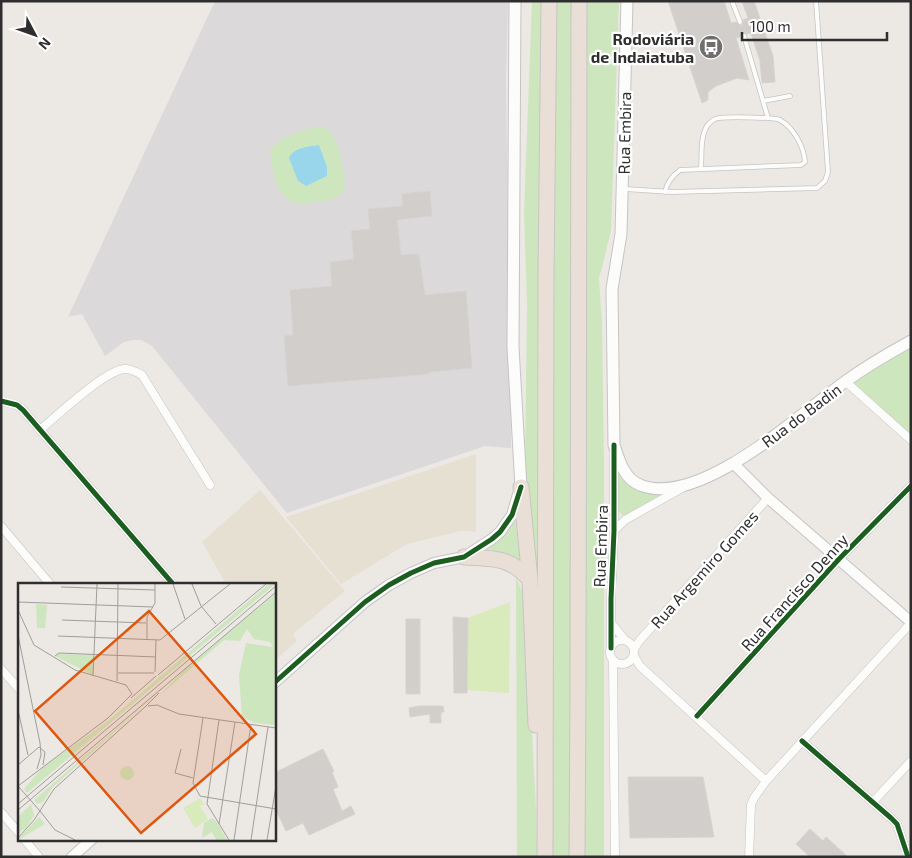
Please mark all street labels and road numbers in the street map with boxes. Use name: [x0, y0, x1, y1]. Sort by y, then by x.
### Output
street label: Rua Embira: [614, 92, 634, 174]
street label: Rua do Badin: [758, 379, 844, 451]
street label: Rua Embira: [589, 504, 611, 588]
street label: Rua Argemiro Gomes: [646, 506, 762, 632]
street label: Rua Francisco Denny: [736, 529, 852, 654]

